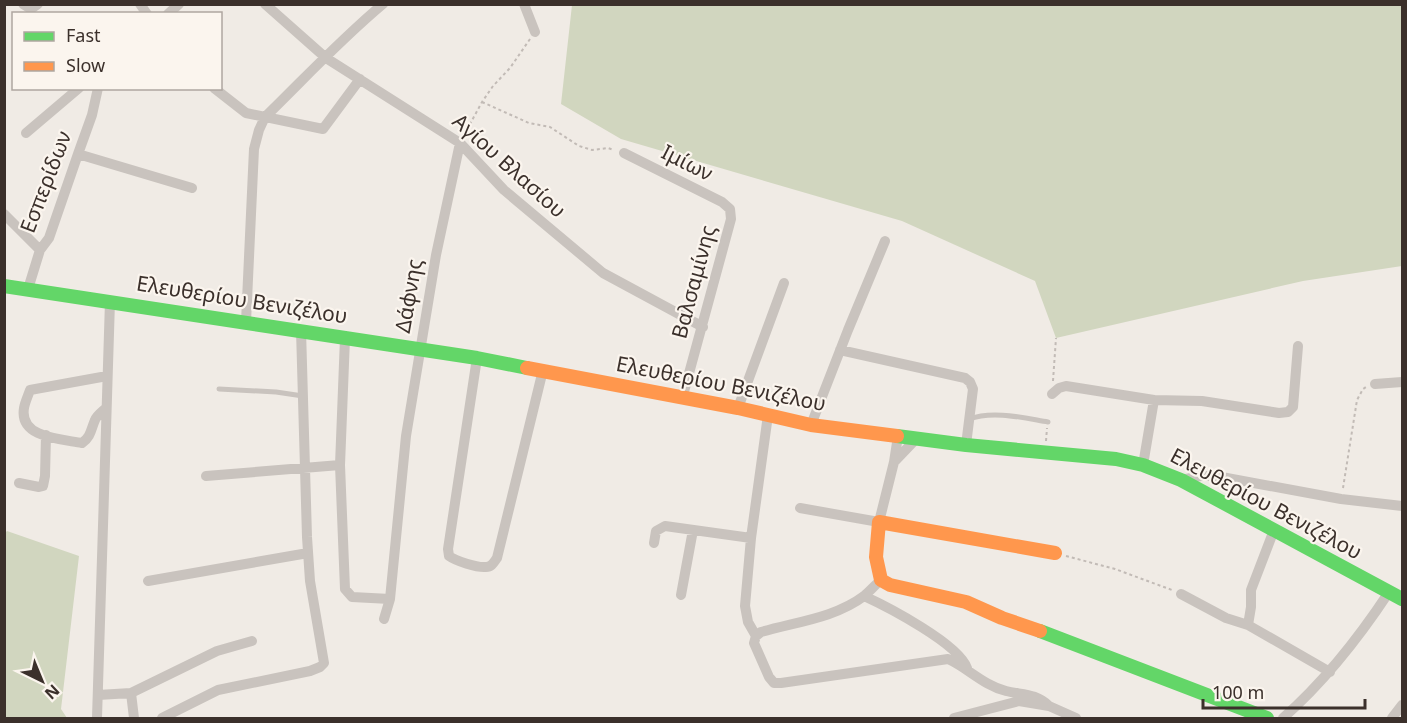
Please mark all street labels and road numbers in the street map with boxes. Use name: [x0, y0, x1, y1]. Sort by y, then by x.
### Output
street label: Αγίου Βλασίου: [447, 107, 572, 224]
street label: Εσπερίδων: [13, 127, 77, 237]
street label: Ιμίων: [657, 137, 718, 187]
street label: Βαλσαμίνης: [664, 222, 722, 342]
street label: Δάφνης: [388, 256, 428, 335]
street label: Ελευθερίου Βενιζέλου: [135, 269, 350, 330]
street label: Ελευθερίου Βενιζέλου: [614, 349, 829, 417]
street label: Ελευθερίου Βενιζέλου: [1166, 441, 1367, 566]

